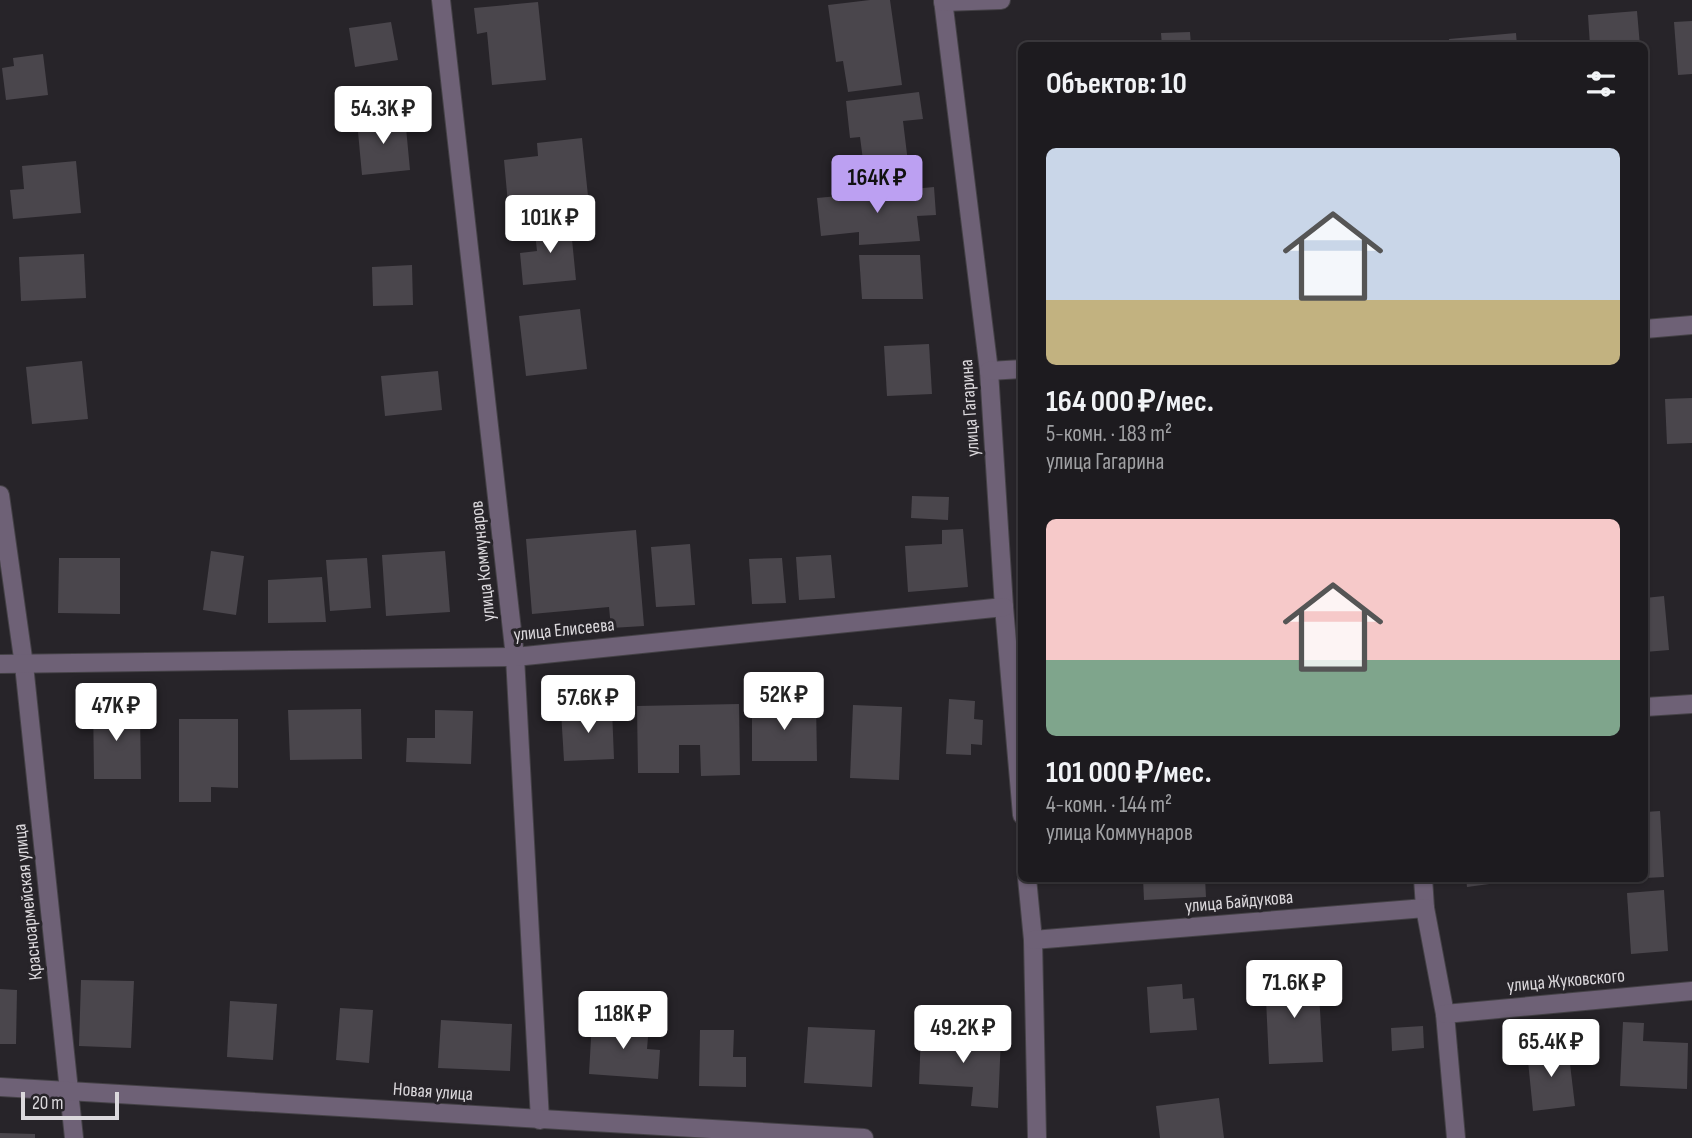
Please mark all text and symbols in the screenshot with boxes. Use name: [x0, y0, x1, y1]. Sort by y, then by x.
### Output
icon: filters: [1582, 65, 1620, 103]
text: Объектов: 10: [1046, 66, 1187, 102]
pin: 54.3K ₽: [318, 86, 448, 146]
text: 54.3K ₽: [351, 95, 415, 123]
pin: 164K ₽: [820, 156, 934, 215]
text: 164K ₽: [847, 164, 907, 192]
icon: home: [1270, 193, 1396, 319]
pin: 101K ₽: [493, 196, 607, 255]
text: 101K ₽: [521, 204, 579, 232]
street label: улица Гагарина: [955, 358, 985, 458]
text: 164 000 ₽/мес.: [1046, 384, 1214, 420]
text: 5-комн. · 183 m²: [1046, 420, 1172, 448]
text: улица Гагарина: [1046, 448, 1164, 476]
street label: улица Коммунаров: [465, 500, 501, 622]
icon: home: [1270, 564, 1396, 690]
street label: улица Елисеева: [512, 613, 616, 647]
pin: 52K ₽: [735, 672, 833, 732]
pin: 57.6K ₽: [523, 676, 653, 735]
text: 52K ₽: [760, 681, 808, 709]
pin: 47K ₽: [67, 684, 165, 743]
text: 57.6K ₽: [557, 684, 619, 712]
text: 47K ₽: [92, 692, 140, 720]
text: 101 000 ₽/мес.: [1046, 755, 1212, 791]
text: 4-комн. · 144 m²: [1046, 791, 1172, 819]
text: улица Коммунаров: [1046, 819, 1193, 847]
street label: Красноармейская улица: [8, 823, 48, 981]
street label: улица Байдукова: [1184, 886, 1294, 918]
pin: 71.6K ₽: [1229, 960, 1359, 1020]
street label: улица Жуковского: [1506, 964, 1626, 998]
text: 71.6K ₽: [1262, 969, 1326, 997]
pin: 118K ₽: [566, 992, 680, 1051]
text: 118K ₽: [594, 1000, 652, 1028]
pin: 49.2K ₽: [898, 1006, 1028, 1065]
text: 49.2K ₽: [930, 1014, 996, 1042]
pin: 65.4K ₽: [1486, 1020, 1616, 1079]
text: 65.4K ₽: [1518, 1028, 1584, 1056]
street label: Новая улица: [392, 1078, 474, 1106]
scale bar: [21, 1089, 119, 1121]
text: 20 m: [32, 1092, 64, 1115]

